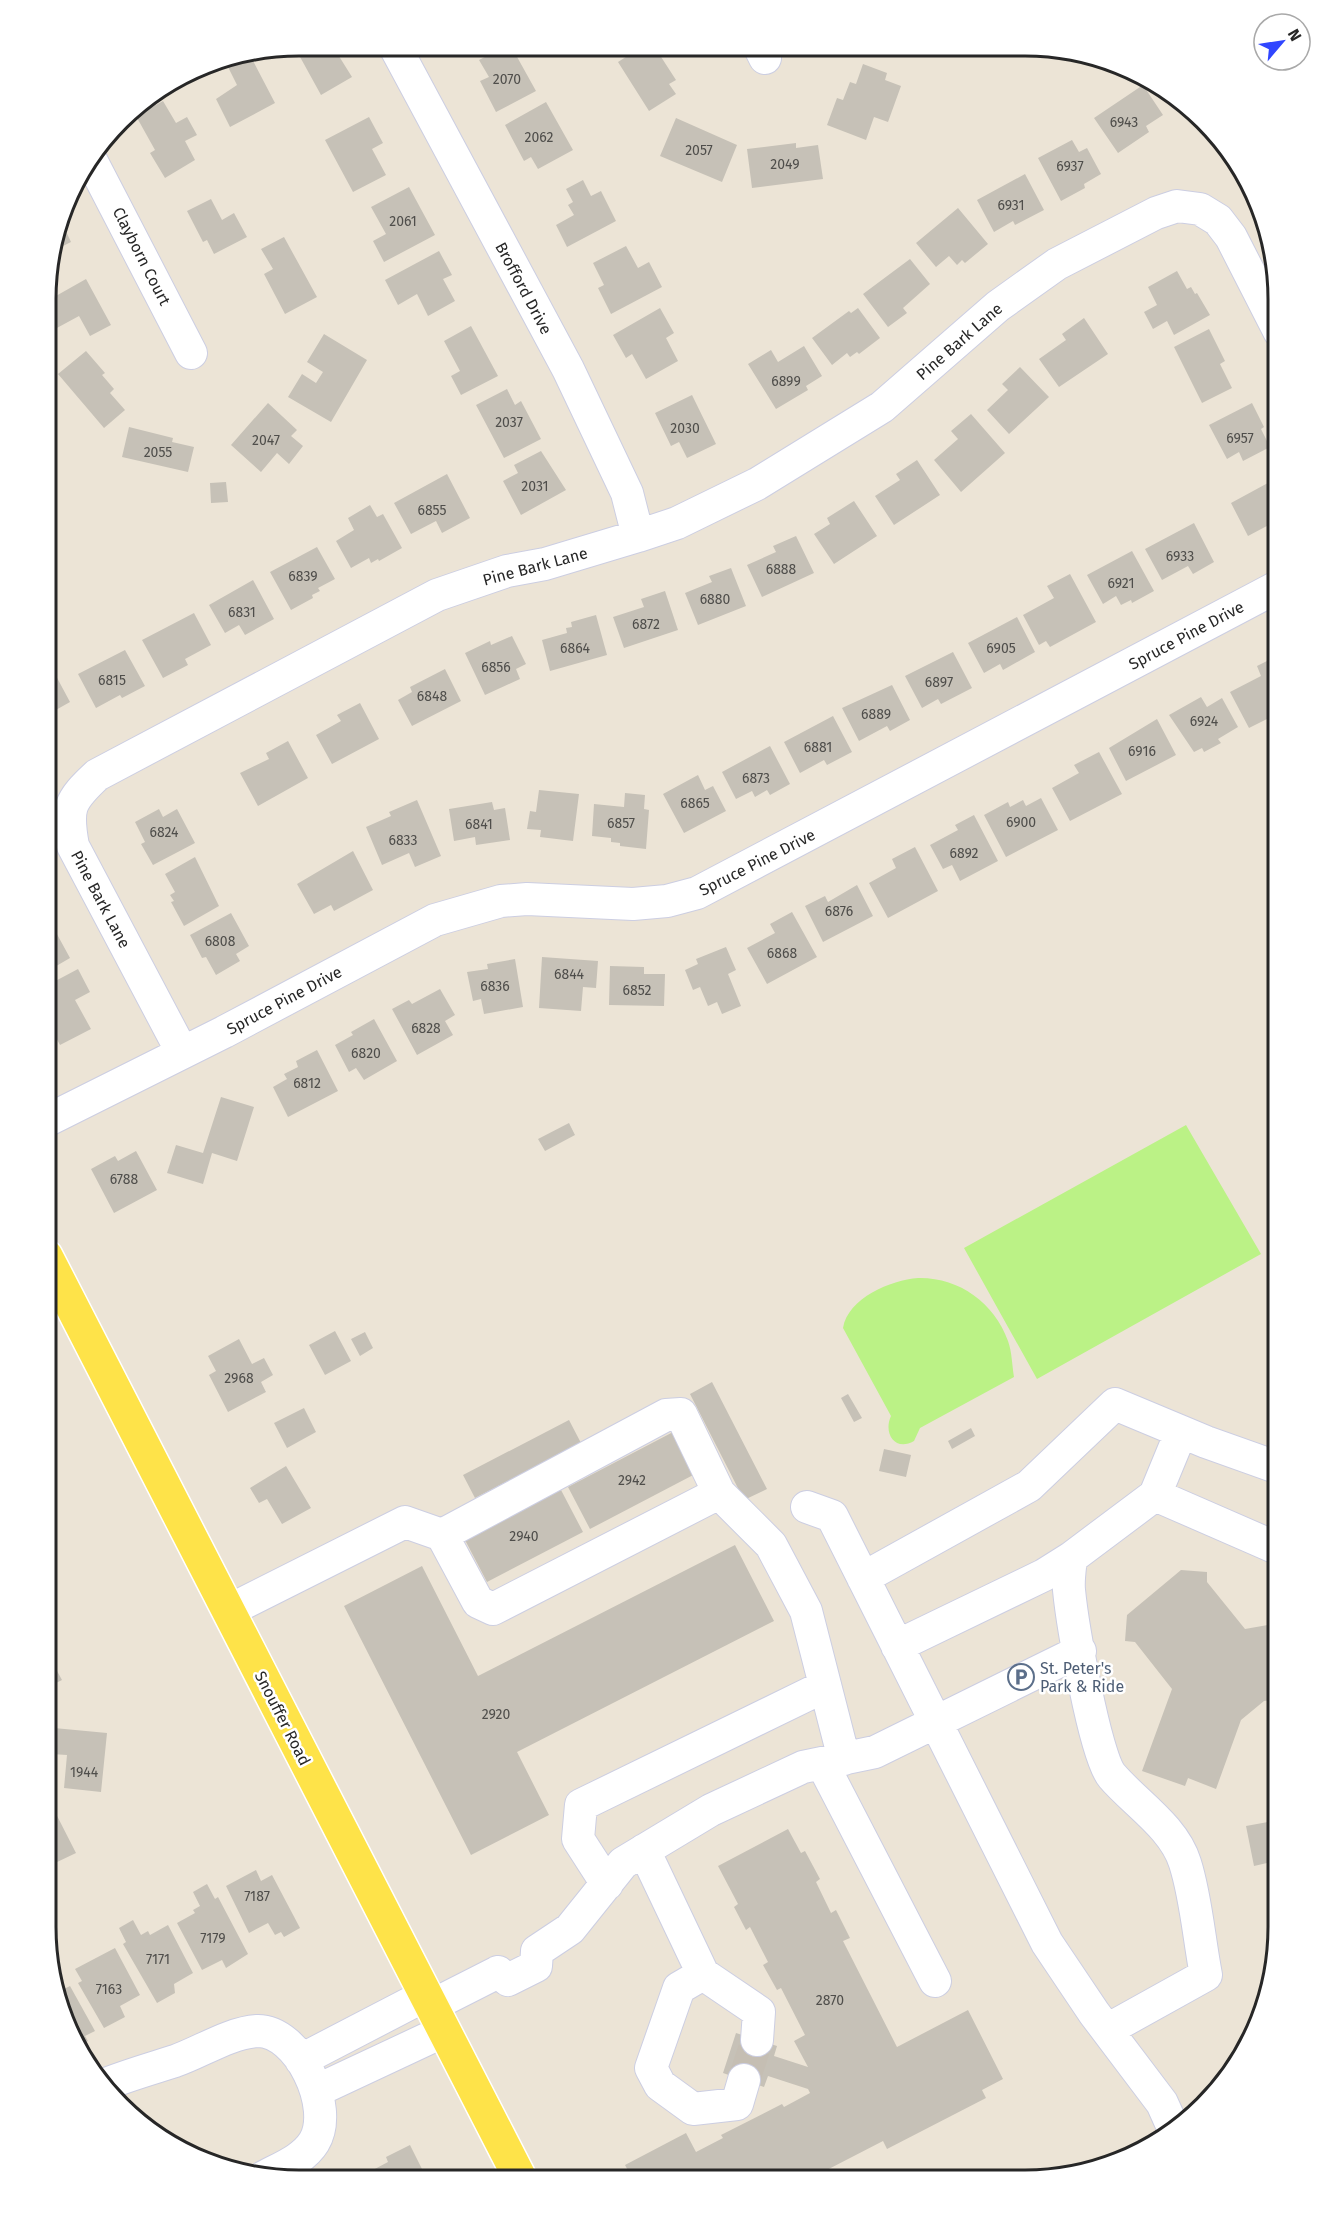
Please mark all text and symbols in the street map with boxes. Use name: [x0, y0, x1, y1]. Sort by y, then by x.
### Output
north arrow: [1252, 12, 1312, 72]
text: N: [1284, 26, 1306, 44]
house number: 2070: [493, 71, 521, 88]
house number: 6943: [1110, 114, 1138, 131]
house number: 2062: [525, 129, 554, 146]
house number: 2057: [685, 142, 713, 159]
house number: 2049: [770, 156, 800, 173]
house number: 6937: [1056, 158, 1084, 175]
house number: 6931: [997, 197, 1025, 214]
street label: Clayborn Court: [109, 204, 175, 309]
house number: 2061: [389, 213, 417, 230]
street label: Brofford Drive: [491, 239, 556, 338]
street label: Pine Bark Lane: [912, 299, 1006, 384]
house number: 6899: [771, 373, 801, 390]
house number: 2037: [495, 414, 523, 431]
house number: 2030: [670, 420, 700, 437]
house number: 6957: [1226, 430, 1254, 447]
house number: 2047: [252, 432, 280, 449]
house number: 2055: [144, 444, 172, 461]
house number: 2031: [521, 478, 549, 495]
house number: 6855: [417, 502, 447, 519]
street label: Pine Bark Lane: [481, 543, 590, 590]
house number: 6933: [1166, 548, 1194, 565]
house number: 6888: [766, 561, 797, 578]
house number: 6839: [288, 568, 318, 585]
house number: 6921: [1108, 575, 1134, 592]
house number: 6880: [700, 591, 731, 608]
street label: Spruce Pine Drive: [1125, 597, 1247, 674]
house number: 6831: [228, 604, 256, 621]
house number: 6872: [632, 616, 660, 633]
house number: 6864: [560, 640, 591, 657]
house number: 6905: [986, 640, 1016, 657]
house number: 6856: [481, 659, 511, 676]
house number: 6815: [98, 672, 126, 689]
house number: 6897: [925, 674, 953, 691]
house number: 6848: [417, 688, 447, 705]
house number: 6889: [861, 706, 891, 723]
house number: 6924: [1190, 713, 1219, 730]
house number: 6881: [804, 739, 832, 756]
house number: 6916: [1128, 743, 1156, 760]
house number: 6873: [742, 770, 770, 787]
house number: 6865: [680, 795, 710, 812]
house number: 6900: [1006, 814, 1036, 831]
house number: 6857: [607, 815, 635, 832]
house number: 6841: [465, 816, 493, 833]
house number: 6824: [149, 824, 179, 841]
street label: Spruce Pine Drive: [696, 825, 818, 900]
house number: 6833: [388, 832, 418, 849]
house number: 6892: [950, 845, 979, 862]
street label: Pine Bark Lane: [67, 847, 134, 951]
house number: 6876: [825, 903, 853, 920]
house number: 6808: [205, 933, 236, 950]
house number: 6868: [767, 945, 797, 962]
street label: Spruce Pine Drive: [223, 962, 345, 1039]
house number: 6844: [554, 966, 585, 983]
house number: 6836: [480, 978, 510, 995]
house number: 6852: [623, 982, 652, 999]
house number: 6828: [411, 1020, 441, 1037]
house number: 6820: [351, 1045, 381, 1062]
house number: 6812: [293, 1075, 321, 1092]
house number: 6788: [110, 1171, 139, 1188]
house number: 2968: [224, 1370, 254, 1387]
house number: 2942: [618, 1472, 646, 1489]
house number: 2940: [509, 1528, 539, 1545]
place label: St. Peter's Park & Ride: [1040, 1659, 1124, 1696]
parking icon: St. Peter's Park & Ride: [1006, 1662, 1036, 1692]
street label: Snouffer Road: [251, 1668, 314, 1769]
house number: 2920: [482, 1706, 510, 1723]
house number: 1944: [70, 1764, 99, 1781]
house number: 7187: [244, 1888, 270, 1905]
house number: 7179: [200, 1930, 226, 1947]
house number: 7171: [146, 1951, 170, 1968]
house number: 7163: [96, 1981, 122, 1998]
house number: 2870: [816, 1992, 844, 2009]

